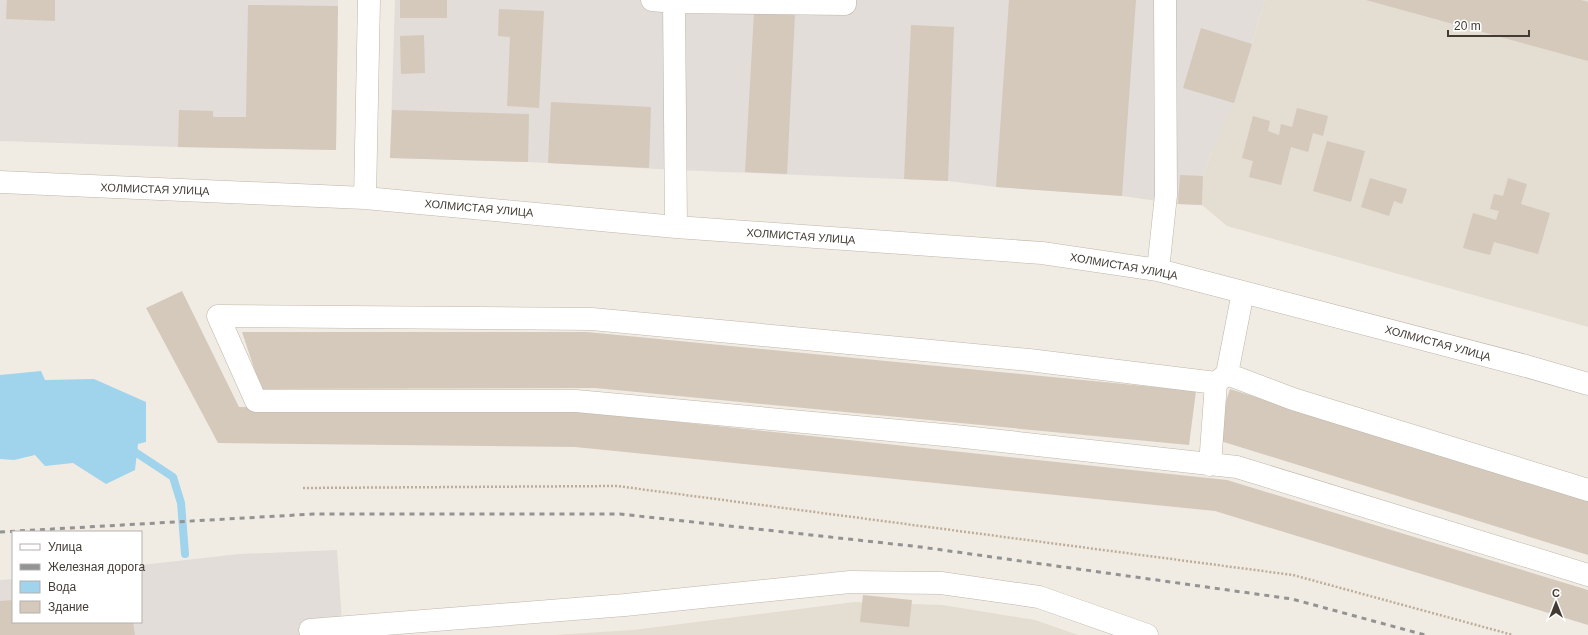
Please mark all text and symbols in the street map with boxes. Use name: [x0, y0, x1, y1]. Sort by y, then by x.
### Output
scale bar: [1448, 12, 1529, 38]
text: 20 m: [1454, 19, 1481, 33]
street label: ХОЛМИСТАЯ УЛИЦА: [100, 181, 210, 197]
street label: ХОЛМИСТАЯ УЛИЦА: [424, 197, 535, 219]
street label: ХОЛМИСТАЯ УЛИЦА: [746, 226, 857, 246]
street label: ХОЛМИСТАЯ УЛИЦА: [1069, 251, 1179, 282]
street label: ХОЛМИСТАЯ УЛИЦА: [1384, 323, 1493, 363]
legend: [12, 531, 142, 623]
text: Улица: [48, 540, 82, 554]
text: Железная дорога: [48, 560, 145, 574]
text: Вода: [48, 580, 76, 594]
north arrow: [1536, 583, 1576, 623]
text: С: [1552, 587, 1560, 599]
text: Здание: [48, 600, 89, 614]

